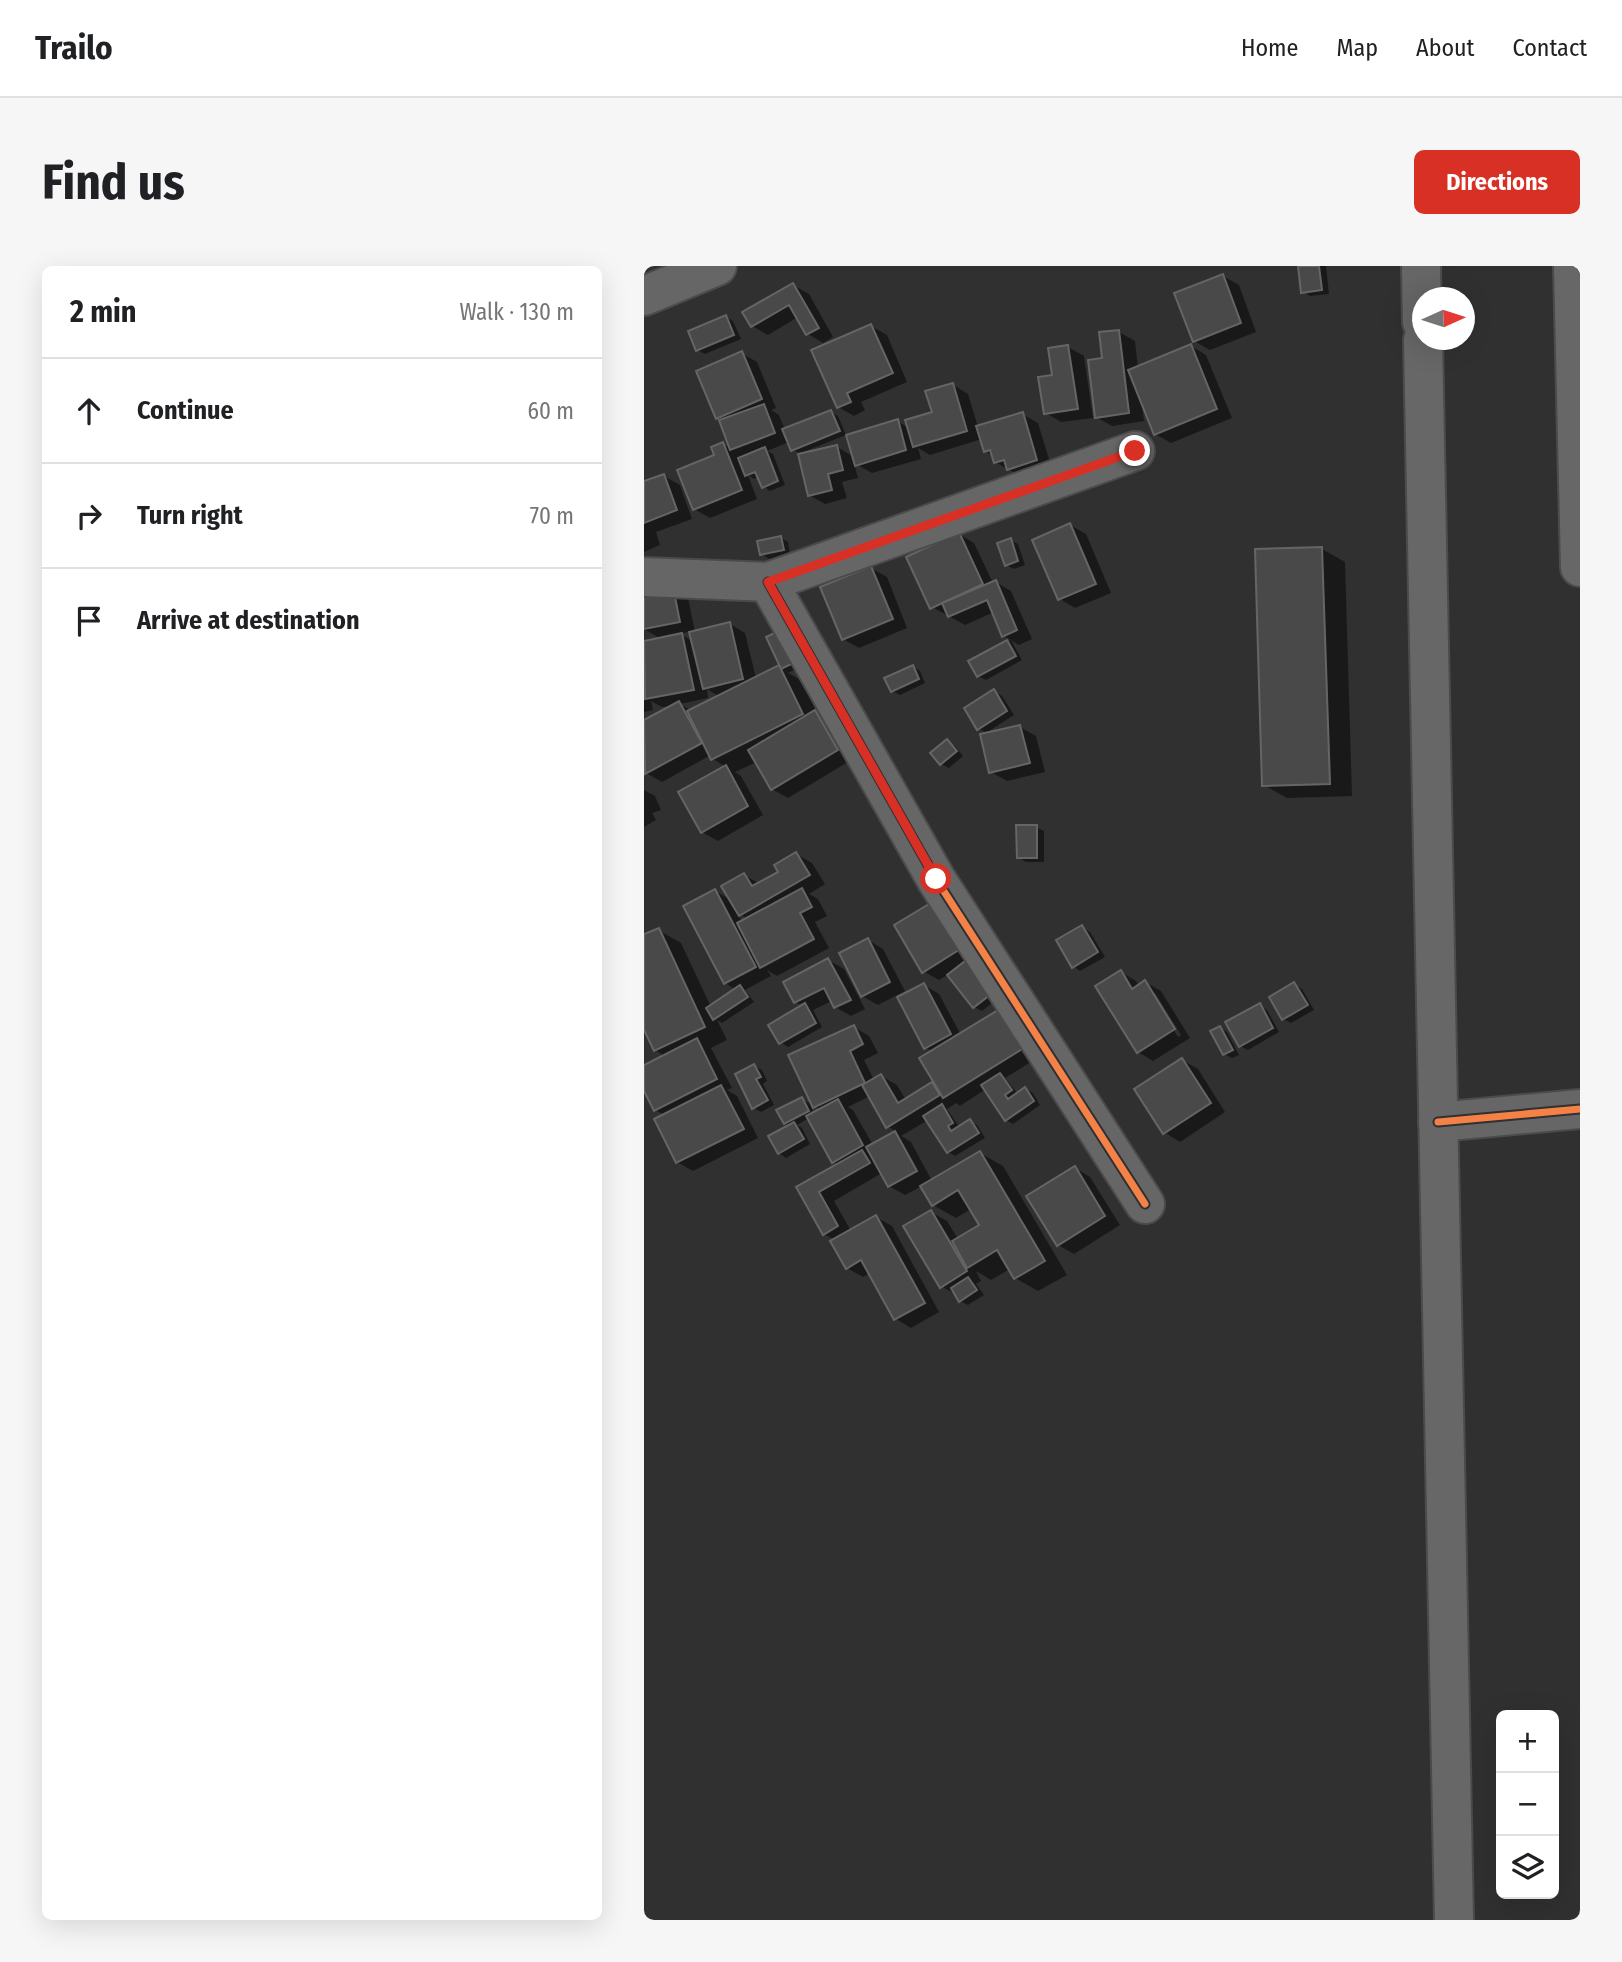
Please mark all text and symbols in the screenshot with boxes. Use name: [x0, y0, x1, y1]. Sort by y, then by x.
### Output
text: Trailo: [35, 28, 113, 68]
text: Home: [1241, 34, 1298, 62]
text: Map: [1336, 34, 1378, 62]
text: About: [1416, 34, 1474, 62]
text: Contact: [1512, 34, 1587, 62]
button: Directions: [1414, 150, 1580, 214]
text: Find us: [42, 153, 185, 212]
north arrow: [1412, 287, 1475, 350]
text: 2 min: [70, 294, 137, 330]
text: Walk · 130 m: [460, 298, 574, 326]
icon: ahead: [70, 392, 108, 430]
text: Continue: [137, 395, 234, 426]
text: 60 m: [528, 397, 574, 425]
route end: [1119, 435, 1150, 466]
icon: right: [70, 497, 108, 535]
text: Turn right: [137, 500, 243, 531]
text: 70 m: [530, 502, 574, 530]
icon: arrive: [70, 602, 108, 640]
text: Arrive at destination: [137, 605, 360, 636]
route start: [920, 863, 951, 894]
map controls: [1496, 1710, 1559, 1899]
button: +: [1496, 1710, 1559, 1773]
button: −: [1496, 1773, 1559, 1836]
button: layers: [1496, 1836, 1559, 1899]

